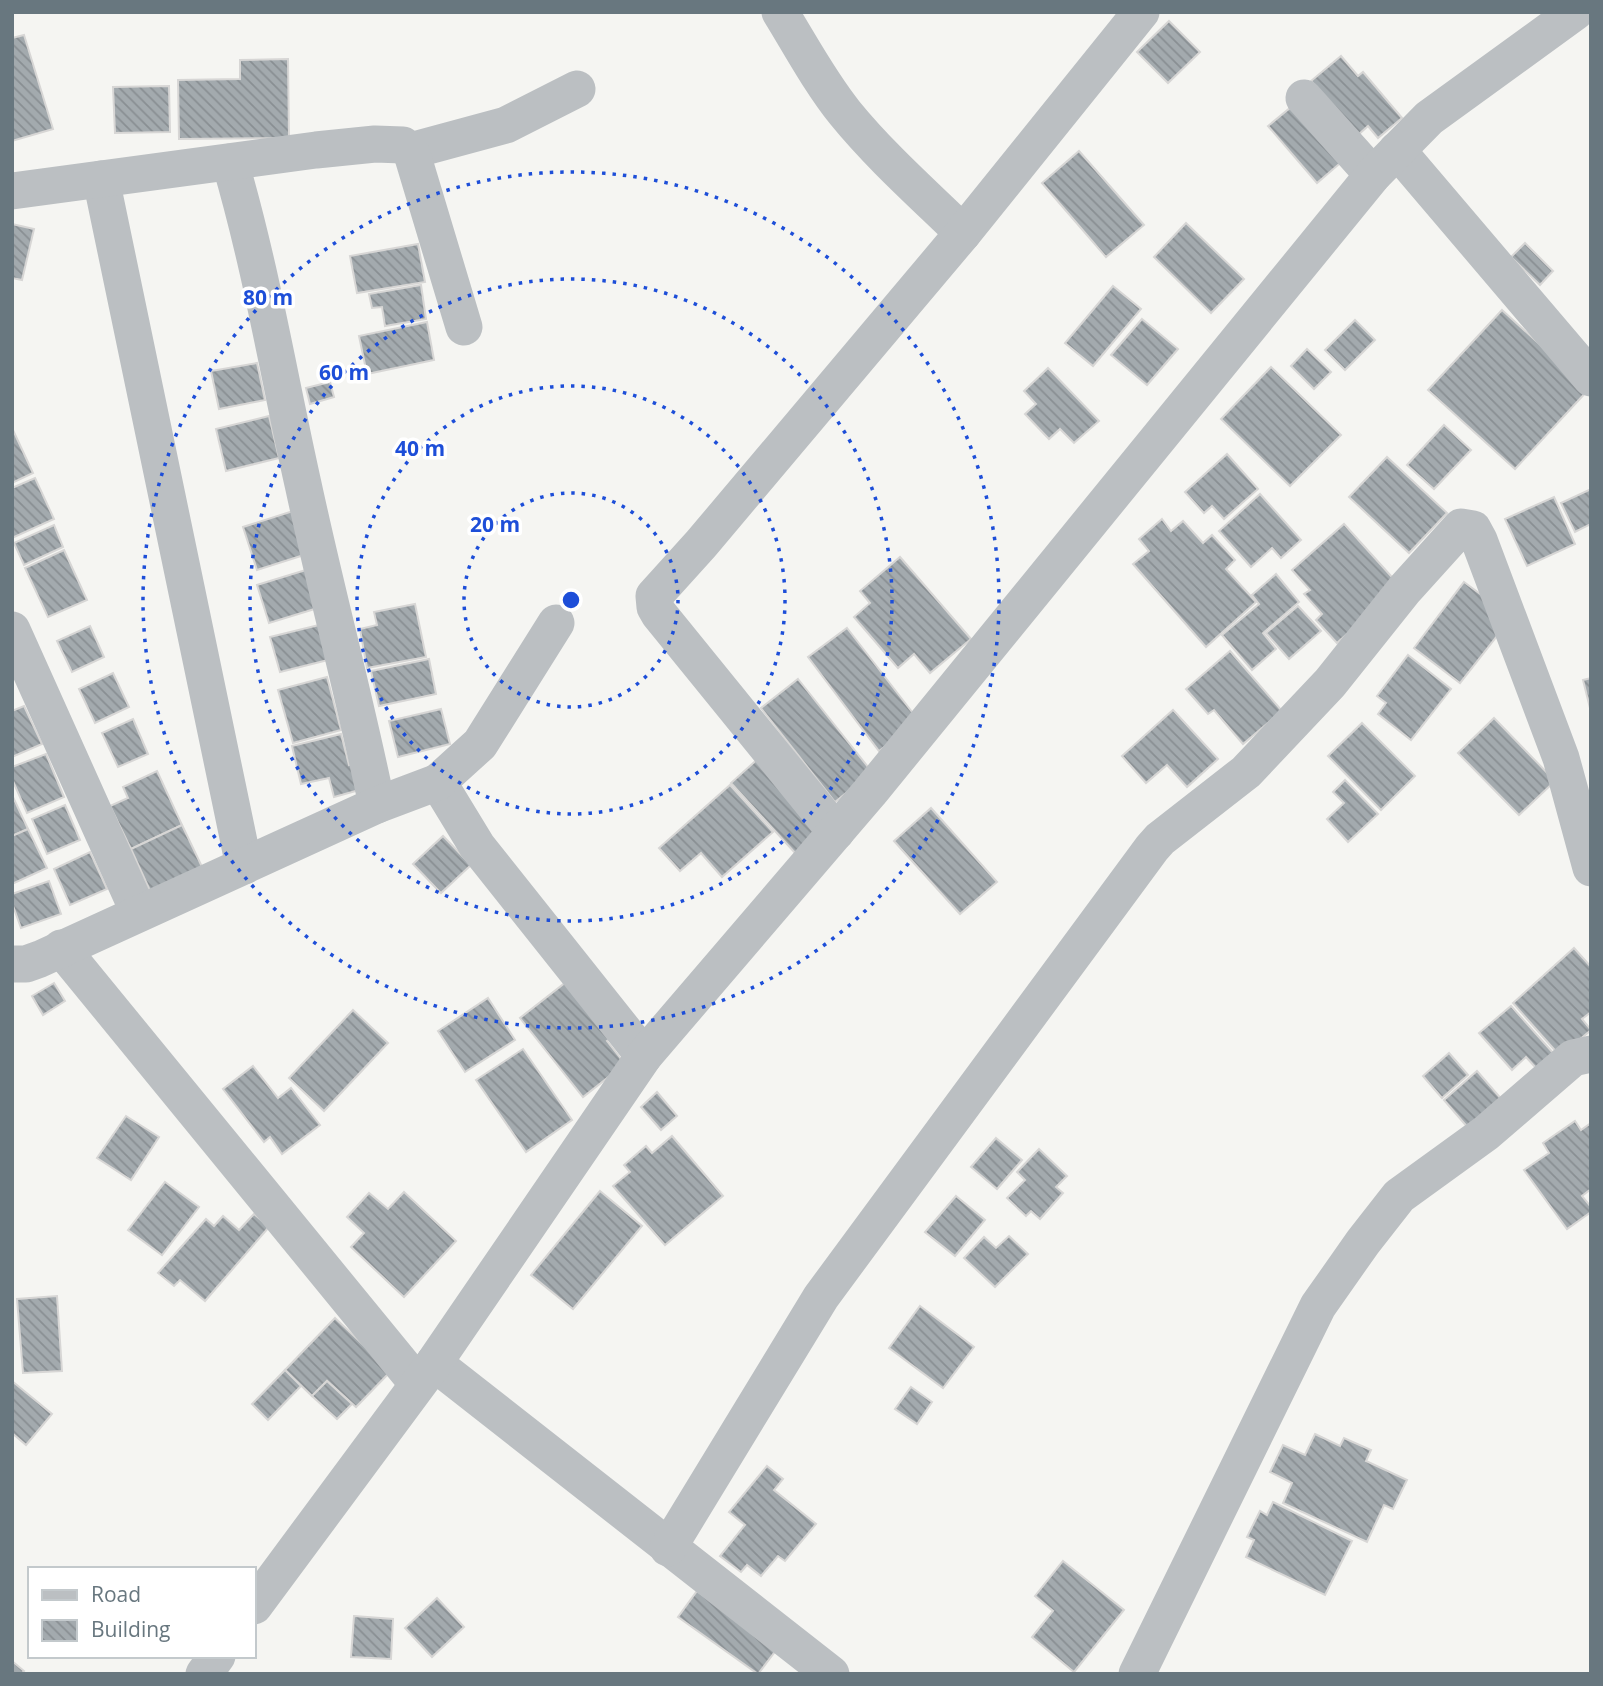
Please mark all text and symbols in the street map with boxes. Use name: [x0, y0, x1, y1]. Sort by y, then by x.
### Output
text: 80 m: [243, 283, 293, 311]
text: 60 m: [319, 358, 369, 386]
text: 40 m: [395, 434, 445, 462]
text: 20 m: [470, 510, 520, 538]
centre of rings: [559, 588, 583, 612]
legend: [28, 1567, 256, 1658]
text: Road: [91, 1580, 141, 1608]
text: Building: [91, 1615, 170, 1643]

